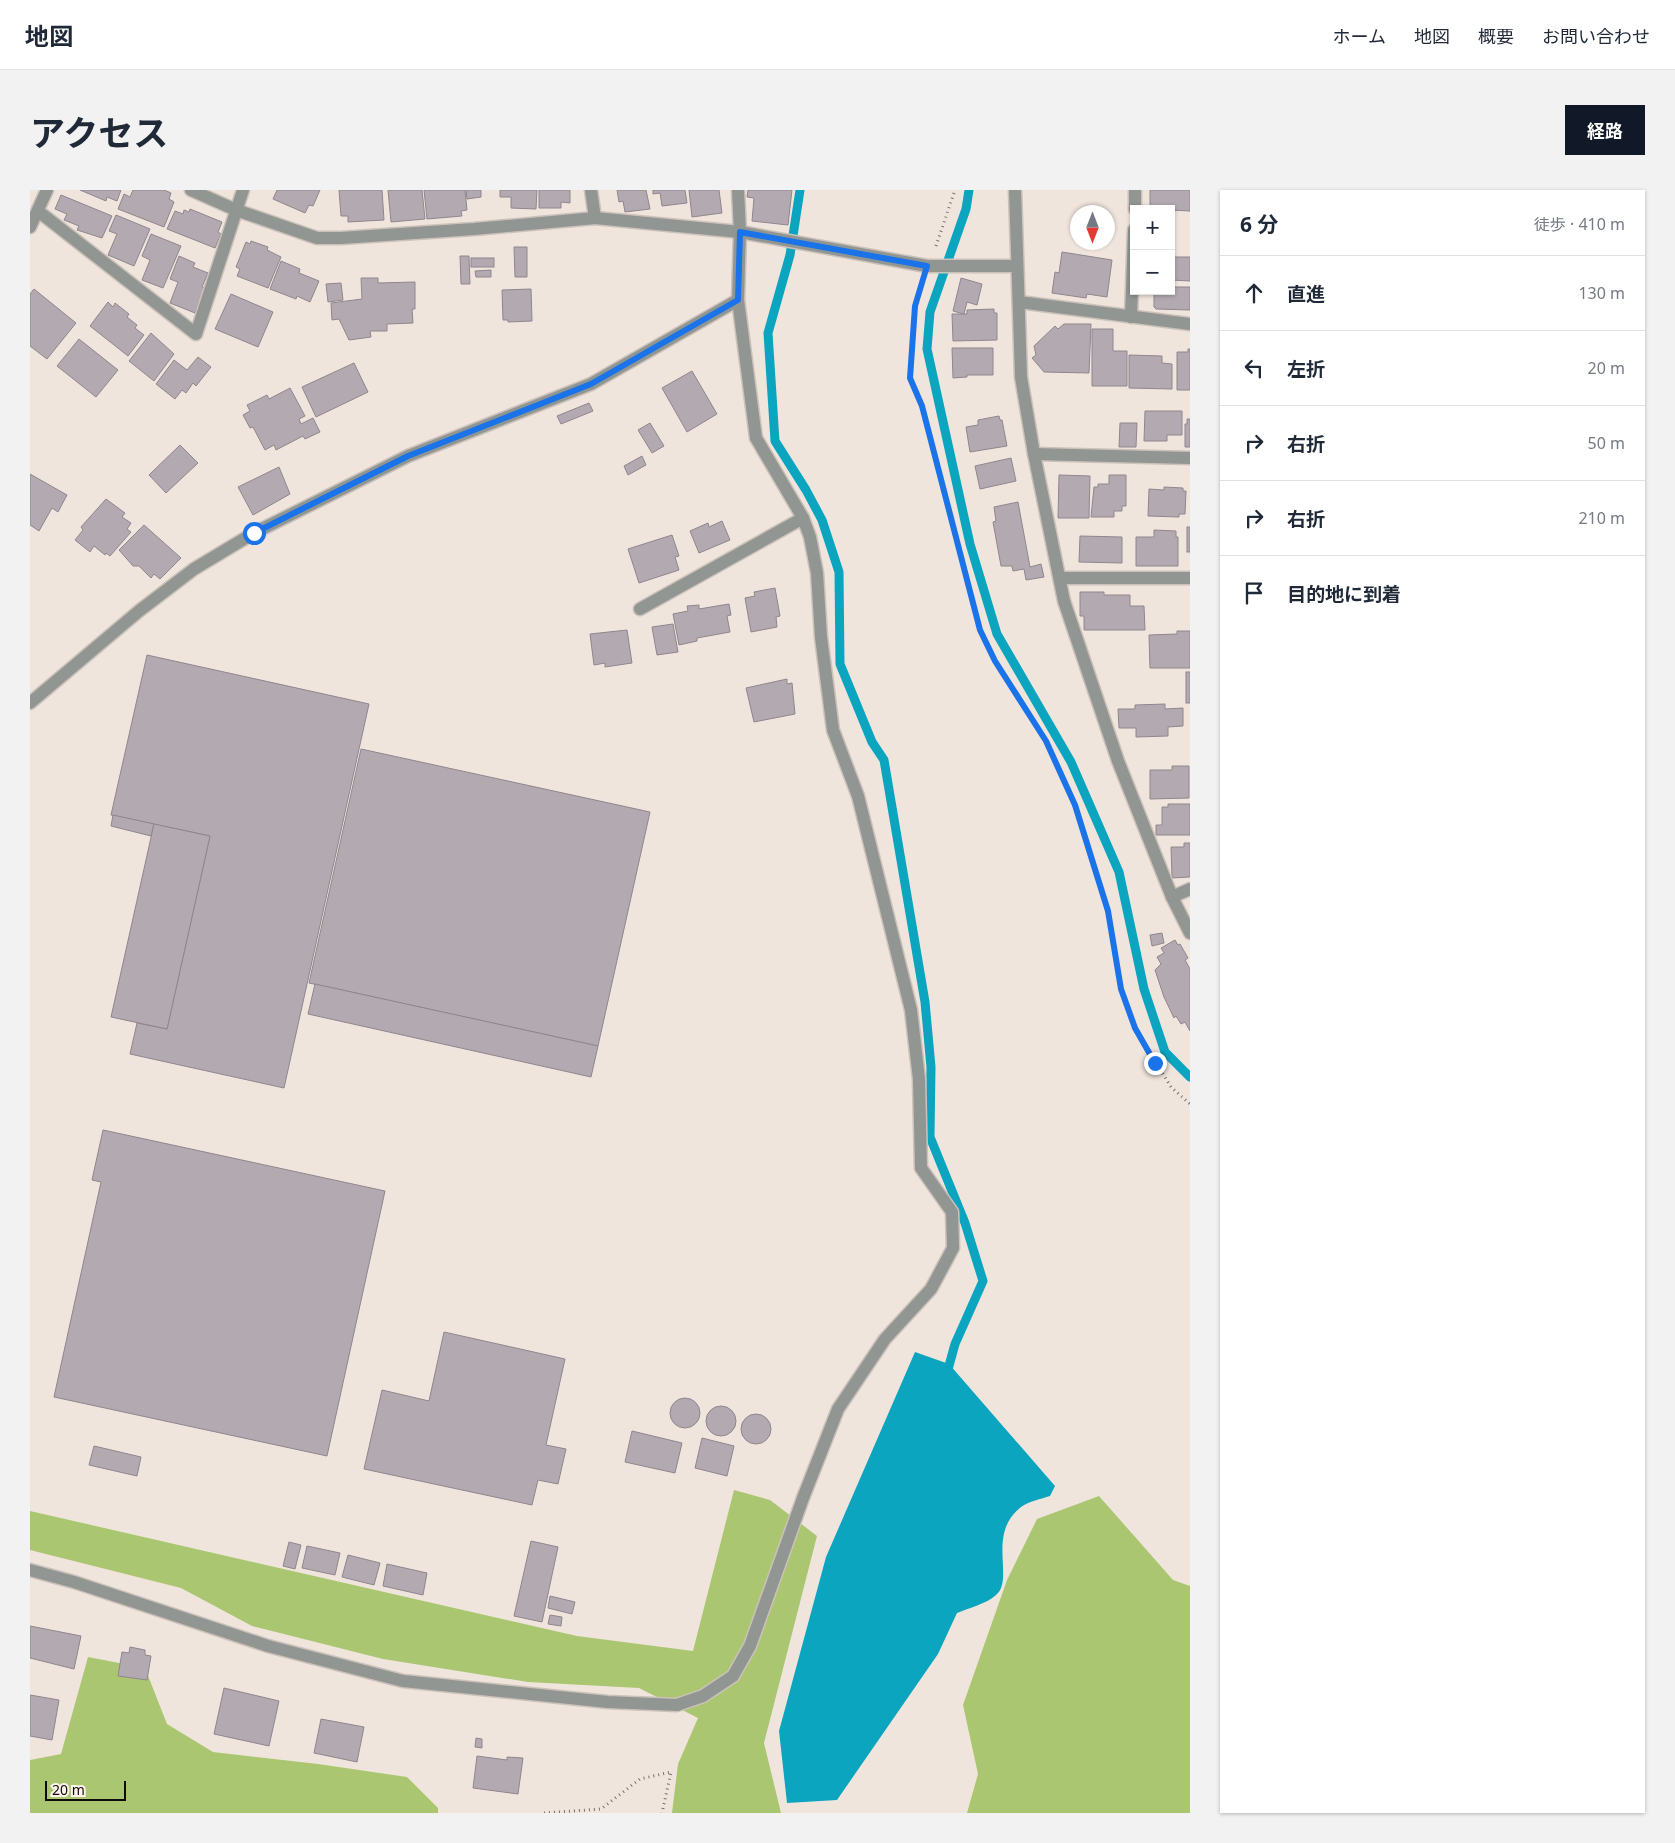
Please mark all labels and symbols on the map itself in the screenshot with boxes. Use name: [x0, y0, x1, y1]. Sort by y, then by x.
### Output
north arrow: [1070, 205, 1115, 250]
route start: [243, 522, 266, 545]
route end: [1144, 1052, 1167, 1075]
scale bar: [45, 1778, 126, 1801]

